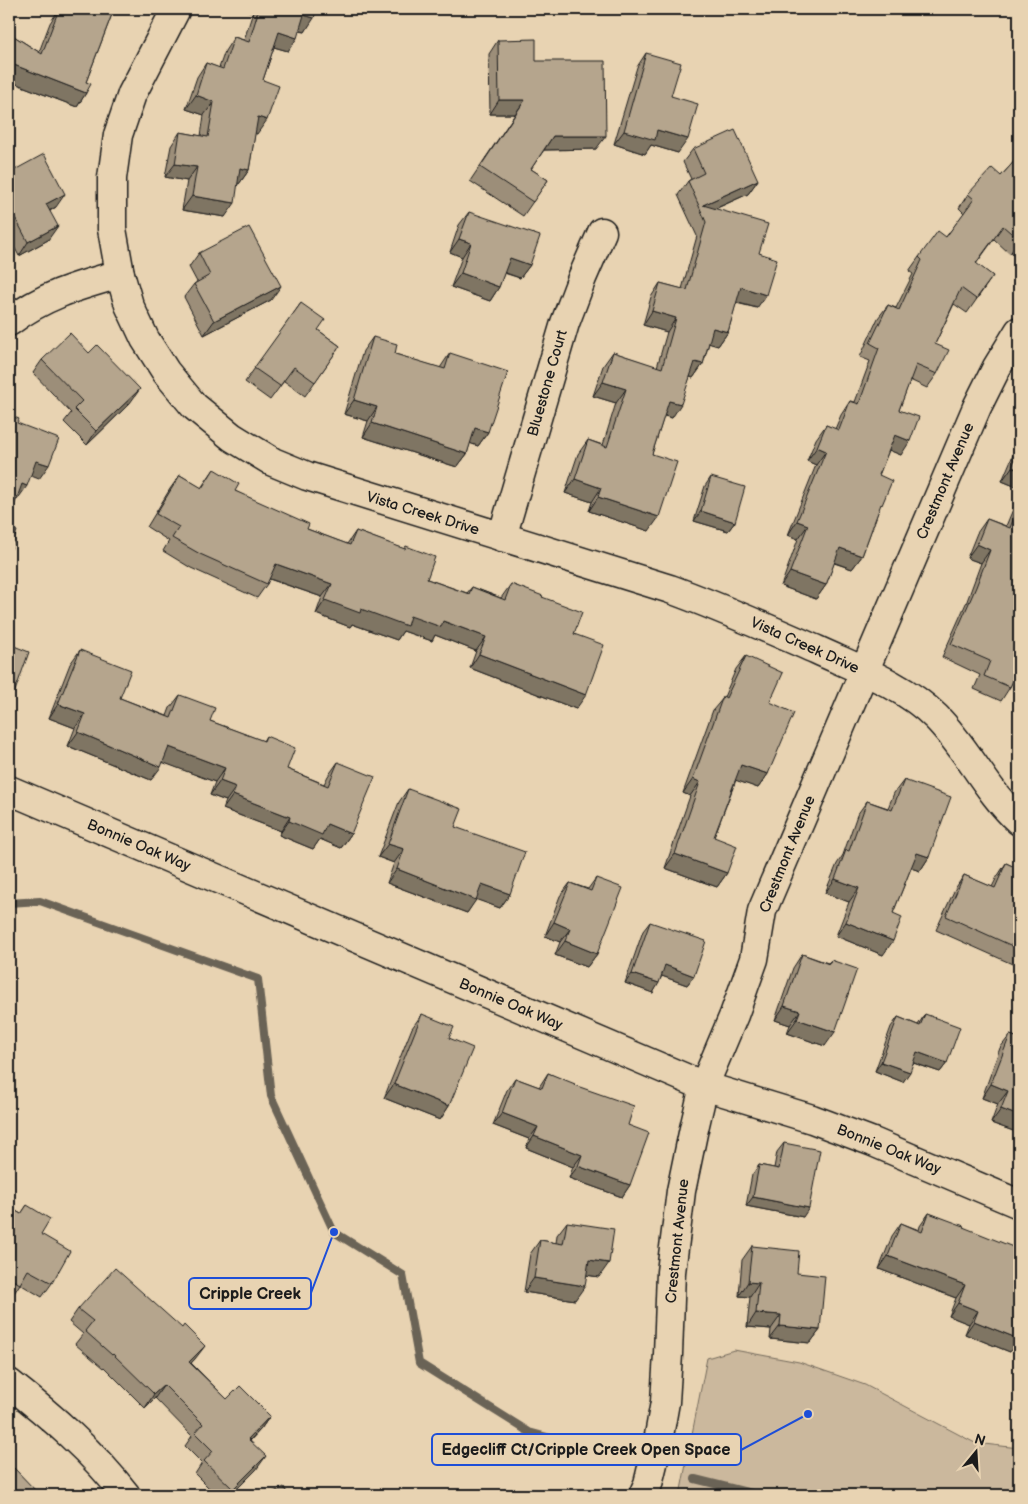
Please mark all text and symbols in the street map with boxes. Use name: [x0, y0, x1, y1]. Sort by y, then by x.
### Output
street label: Bluestone Court: [523, 327, 572, 439]
street label: Crestmont Avenue: [912, 420, 979, 542]
street label: Vista Creek Drive: [364, 487, 482, 540]
street label: Vista Creek Drive: [747, 613, 862, 678]
street label: Crestmont Avenue: [755, 793, 820, 916]
street label: Bonnie Oak Way: [84, 815, 194, 876]
street label: Bonnie Oak Way: [456, 974, 566, 1035]
street label: Bonnie Oak Way: [834, 1120, 944, 1179]
street label: Crestmont Avenue: [662, 1178, 693, 1304]
callout: Cripple Creek: [189, 1278, 311, 1309]
text: Cripple Creek: [199, 1285, 301, 1304]
north arrow: [950, 1426, 1000, 1476]
text: N: [972, 1430, 987, 1450]
callout: Edgecliff Ct/Cripple Creek Open Space: [432, 1434, 741, 1465]
text: Edgecliff Ct/Cripple Creek Open Space: [442, 1441, 730, 1460]

